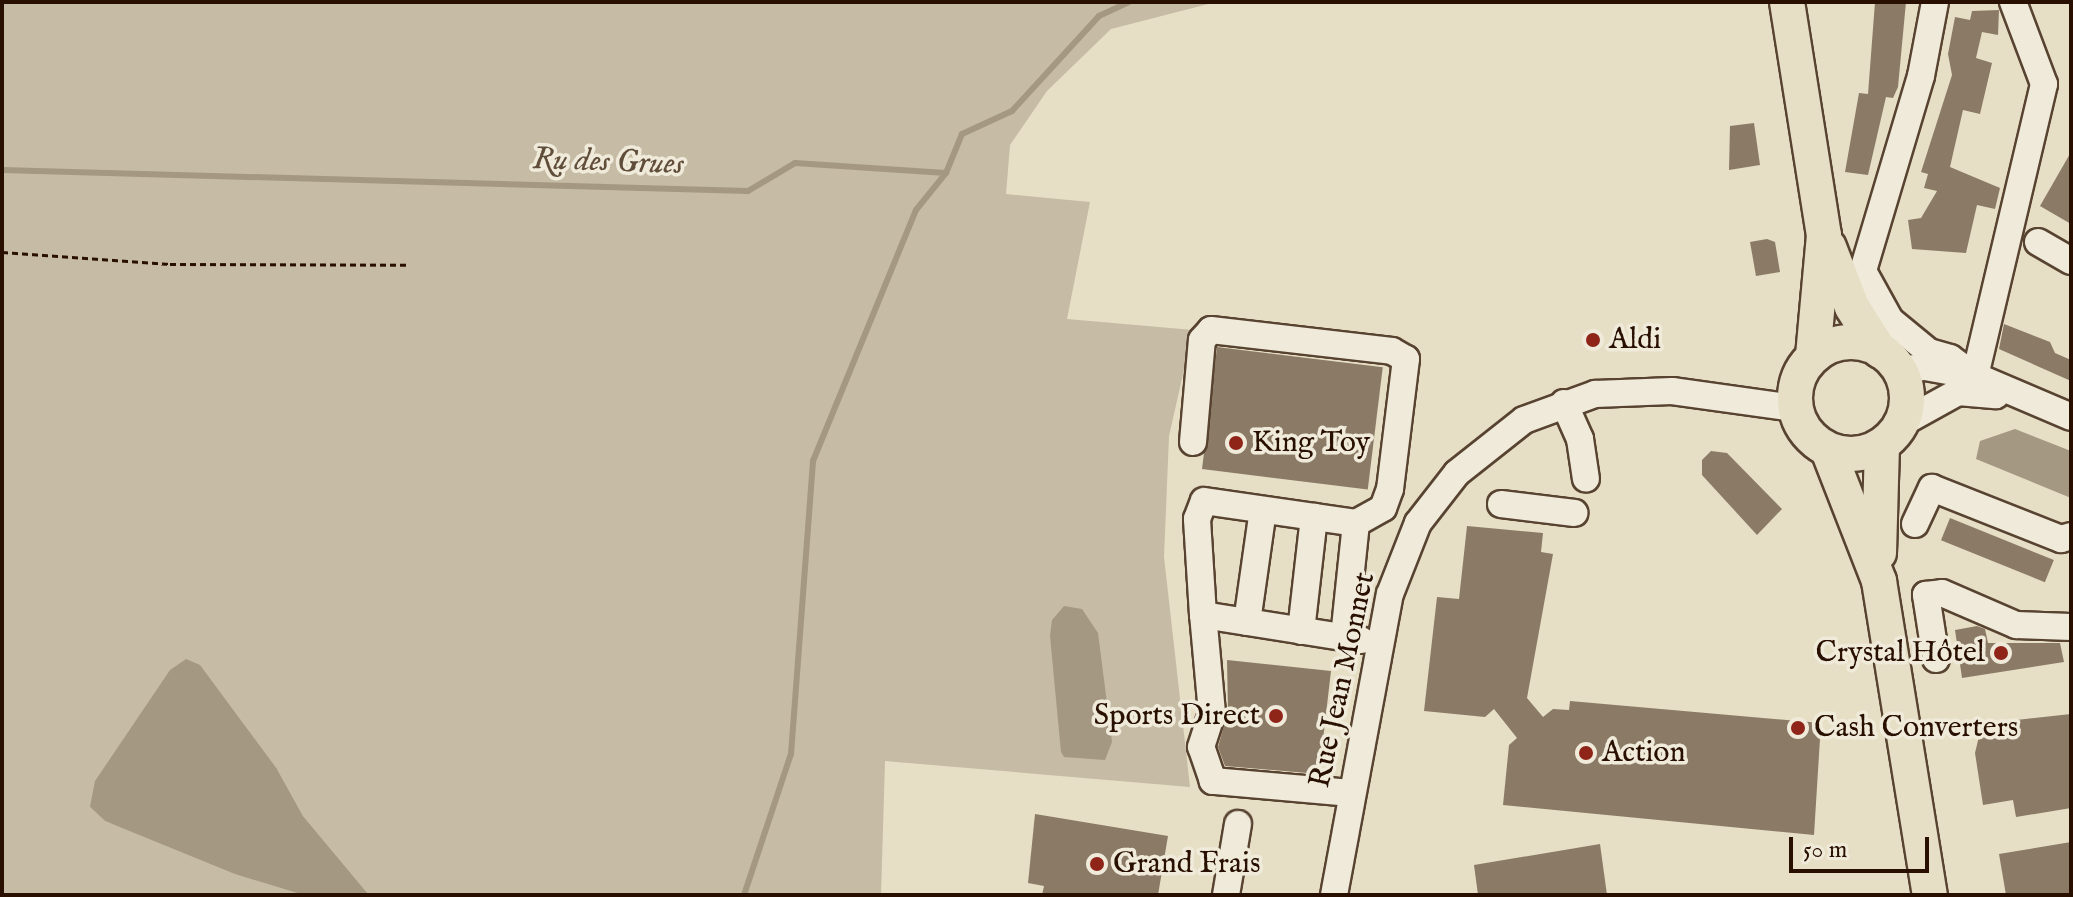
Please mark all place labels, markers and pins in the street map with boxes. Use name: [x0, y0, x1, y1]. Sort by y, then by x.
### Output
place label: Aldi: [1609, 322, 1661, 358]
marker: Aldi: [1584, 331, 1602, 349]
place label: King Toy: [1252, 425, 1370, 461]
marker: King Toy: [1227, 434, 1245, 452]
place label: Crystal Hôtel: [1816, 635, 1985, 671]
marker: Crystal Hôtel: [1992, 644, 2010, 662]
place label: Sports Direct: [1094, 698, 1260, 734]
marker: Sports Direct: [1267, 707, 1285, 725]
place label: Cash Converters: [1814, 710, 2018, 746]
marker: Cash Converters: [1789, 719, 1807, 737]
place label: Action: [1602, 735, 1685, 771]
marker: Action: [1577, 744, 1595, 762]
place label: Grand Frais: [1113, 846, 1261, 882]
marker: Grand Frais: [1088, 855, 1106, 873]

